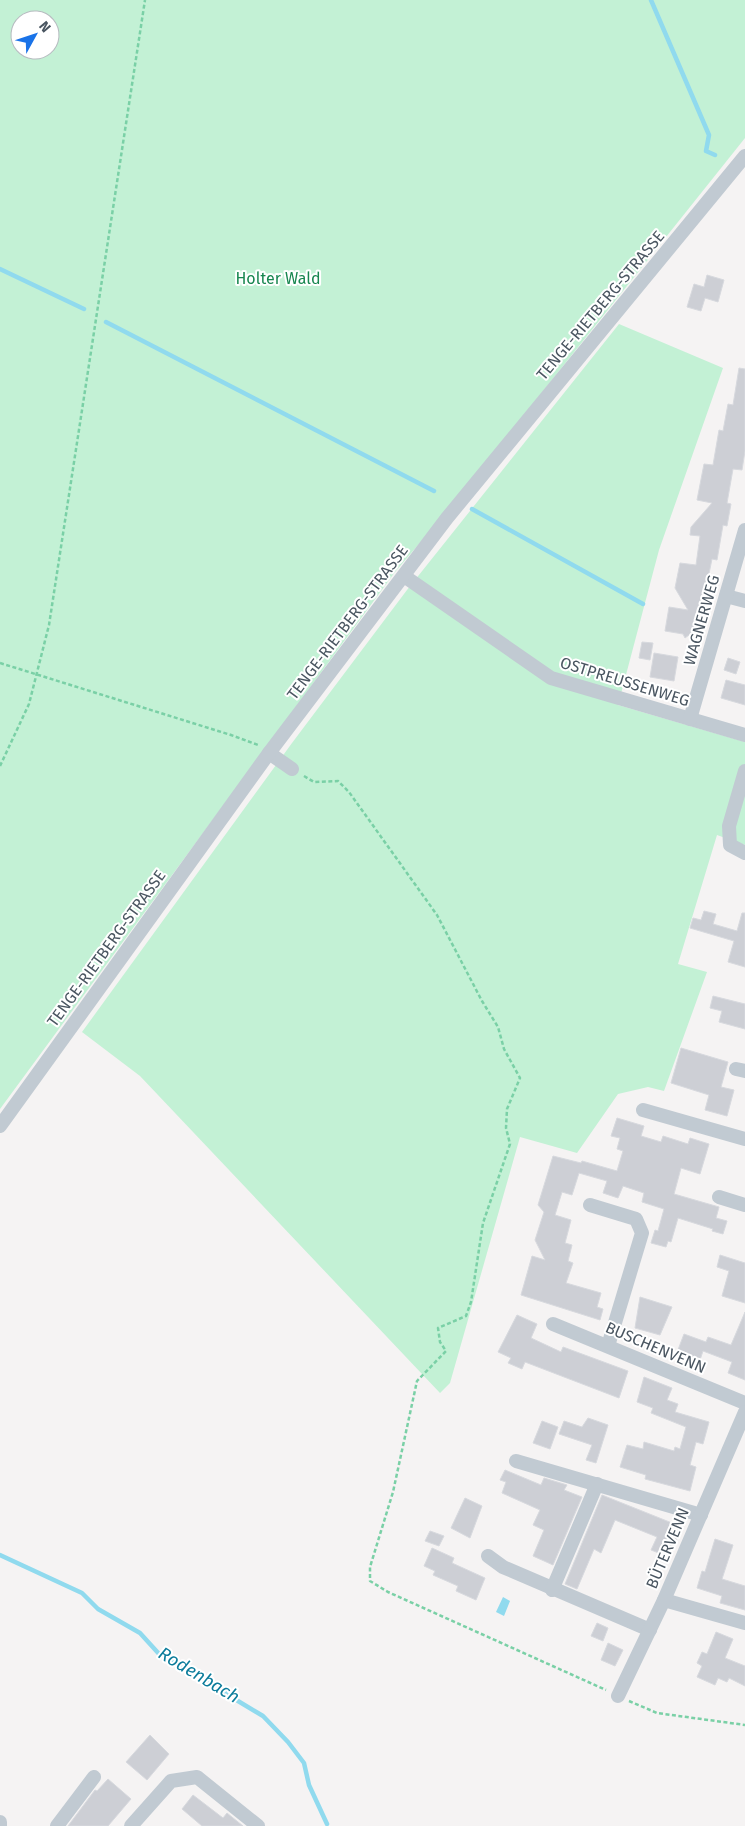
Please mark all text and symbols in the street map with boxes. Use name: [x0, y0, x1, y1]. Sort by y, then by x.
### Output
north arrow: [10, 10, 60, 60]
text: N: [35, 18, 54, 36]
street label: TENGE-RIETBERG-STRASSE: [532, 227, 668, 384]
park label: Holter Wald: [235, 269, 321, 288]
street label: TENGE-RIETBERG-STRASSE: [283, 541, 412, 703]
street label: WAGNERWEG: [680, 573, 723, 668]
street label: OSTPREUSSENWEG: [558, 653, 692, 710]
street label: TENGE-RIETBERG-STRASSE: [43, 866, 170, 1030]
street label: BUSCHENVENN: [603, 1318, 709, 1377]
street label: BÜTERVENN: [642, 1505, 693, 1592]
water label: Rodenbach: [154, 1642, 244, 1708]

